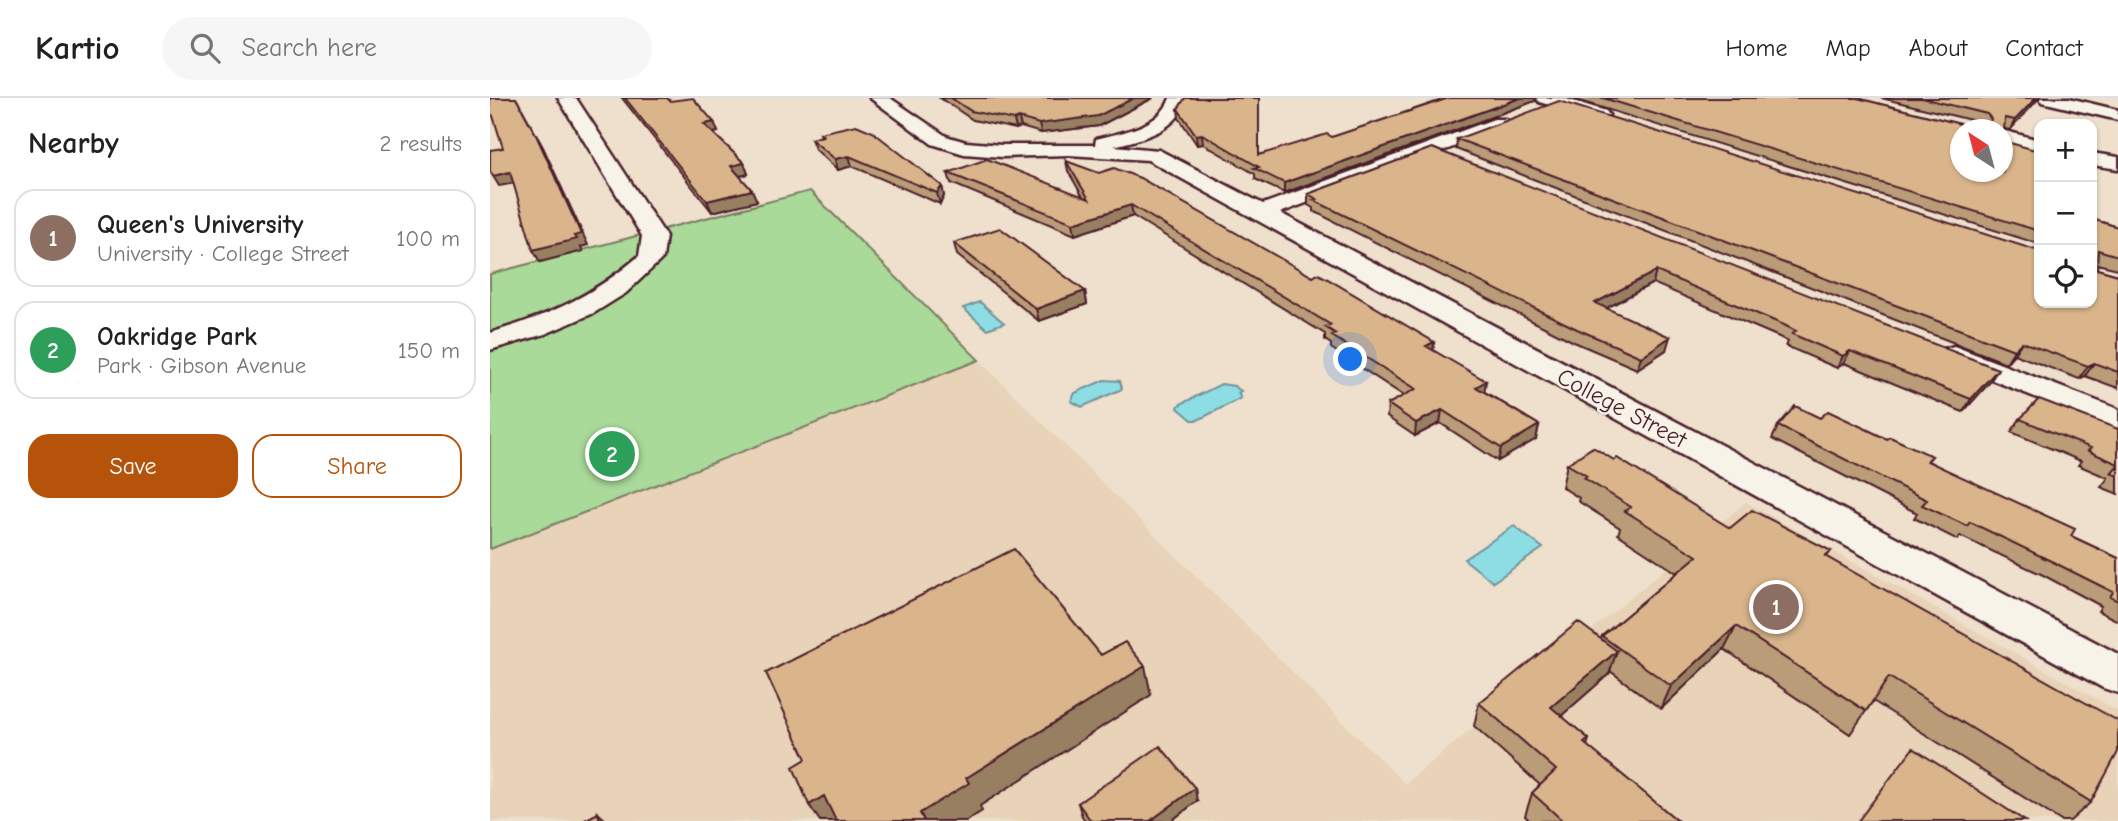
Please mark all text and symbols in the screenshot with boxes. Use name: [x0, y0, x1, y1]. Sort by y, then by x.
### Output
search box: [162, 17, 652, 80]
text: Kartio: [35, 29, 120, 67]
icon: search: [186, 29, 224, 67]
text: Search here: [242, 33, 377, 63]
text: Home: [1726, 34, 1787, 62]
text: Map: [1825, 34, 1871, 62]
text: About: [1909, 34, 1967, 62]
text: Contact: [2005, 34, 2083, 62]
north arrow: [1950, 119, 2013, 182]
map controls: [2034, 119, 2097, 308]
button: +: [2034, 119, 2097, 182]
text: Nearby: [28, 126, 119, 161]
text: 2 results: [380, 130, 462, 157]
button: −: [2034, 182, 2097, 245]
text: Queen's University: [97, 210, 303, 240]
text: 1: [48, 225, 58, 252]
text: 100 m: [396, 225, 460, 252]
text: University · College Street: [97, 240, 349, 267]
button: locate: [2034, 245, 2097, 308]
text: Oakridge Park: [97, 322, 257, 352]
text: 2: [47, 337, 59, 364]
text: 150 m: [398, 337, 460, 364]
your location: [1333, 342, 1367, 376]
text: Park · Gibson Avenue: [97, 352, 306, 379]
street label: College Street: [1552, 362, 1693, 454]
pin: 2: [589, 428, 635, 480]
button: Save: [28, 434, 238, 498]
button: Share: [252, 434, 462, 498]
pin: 1: [1753, 581, 1799, 633]

